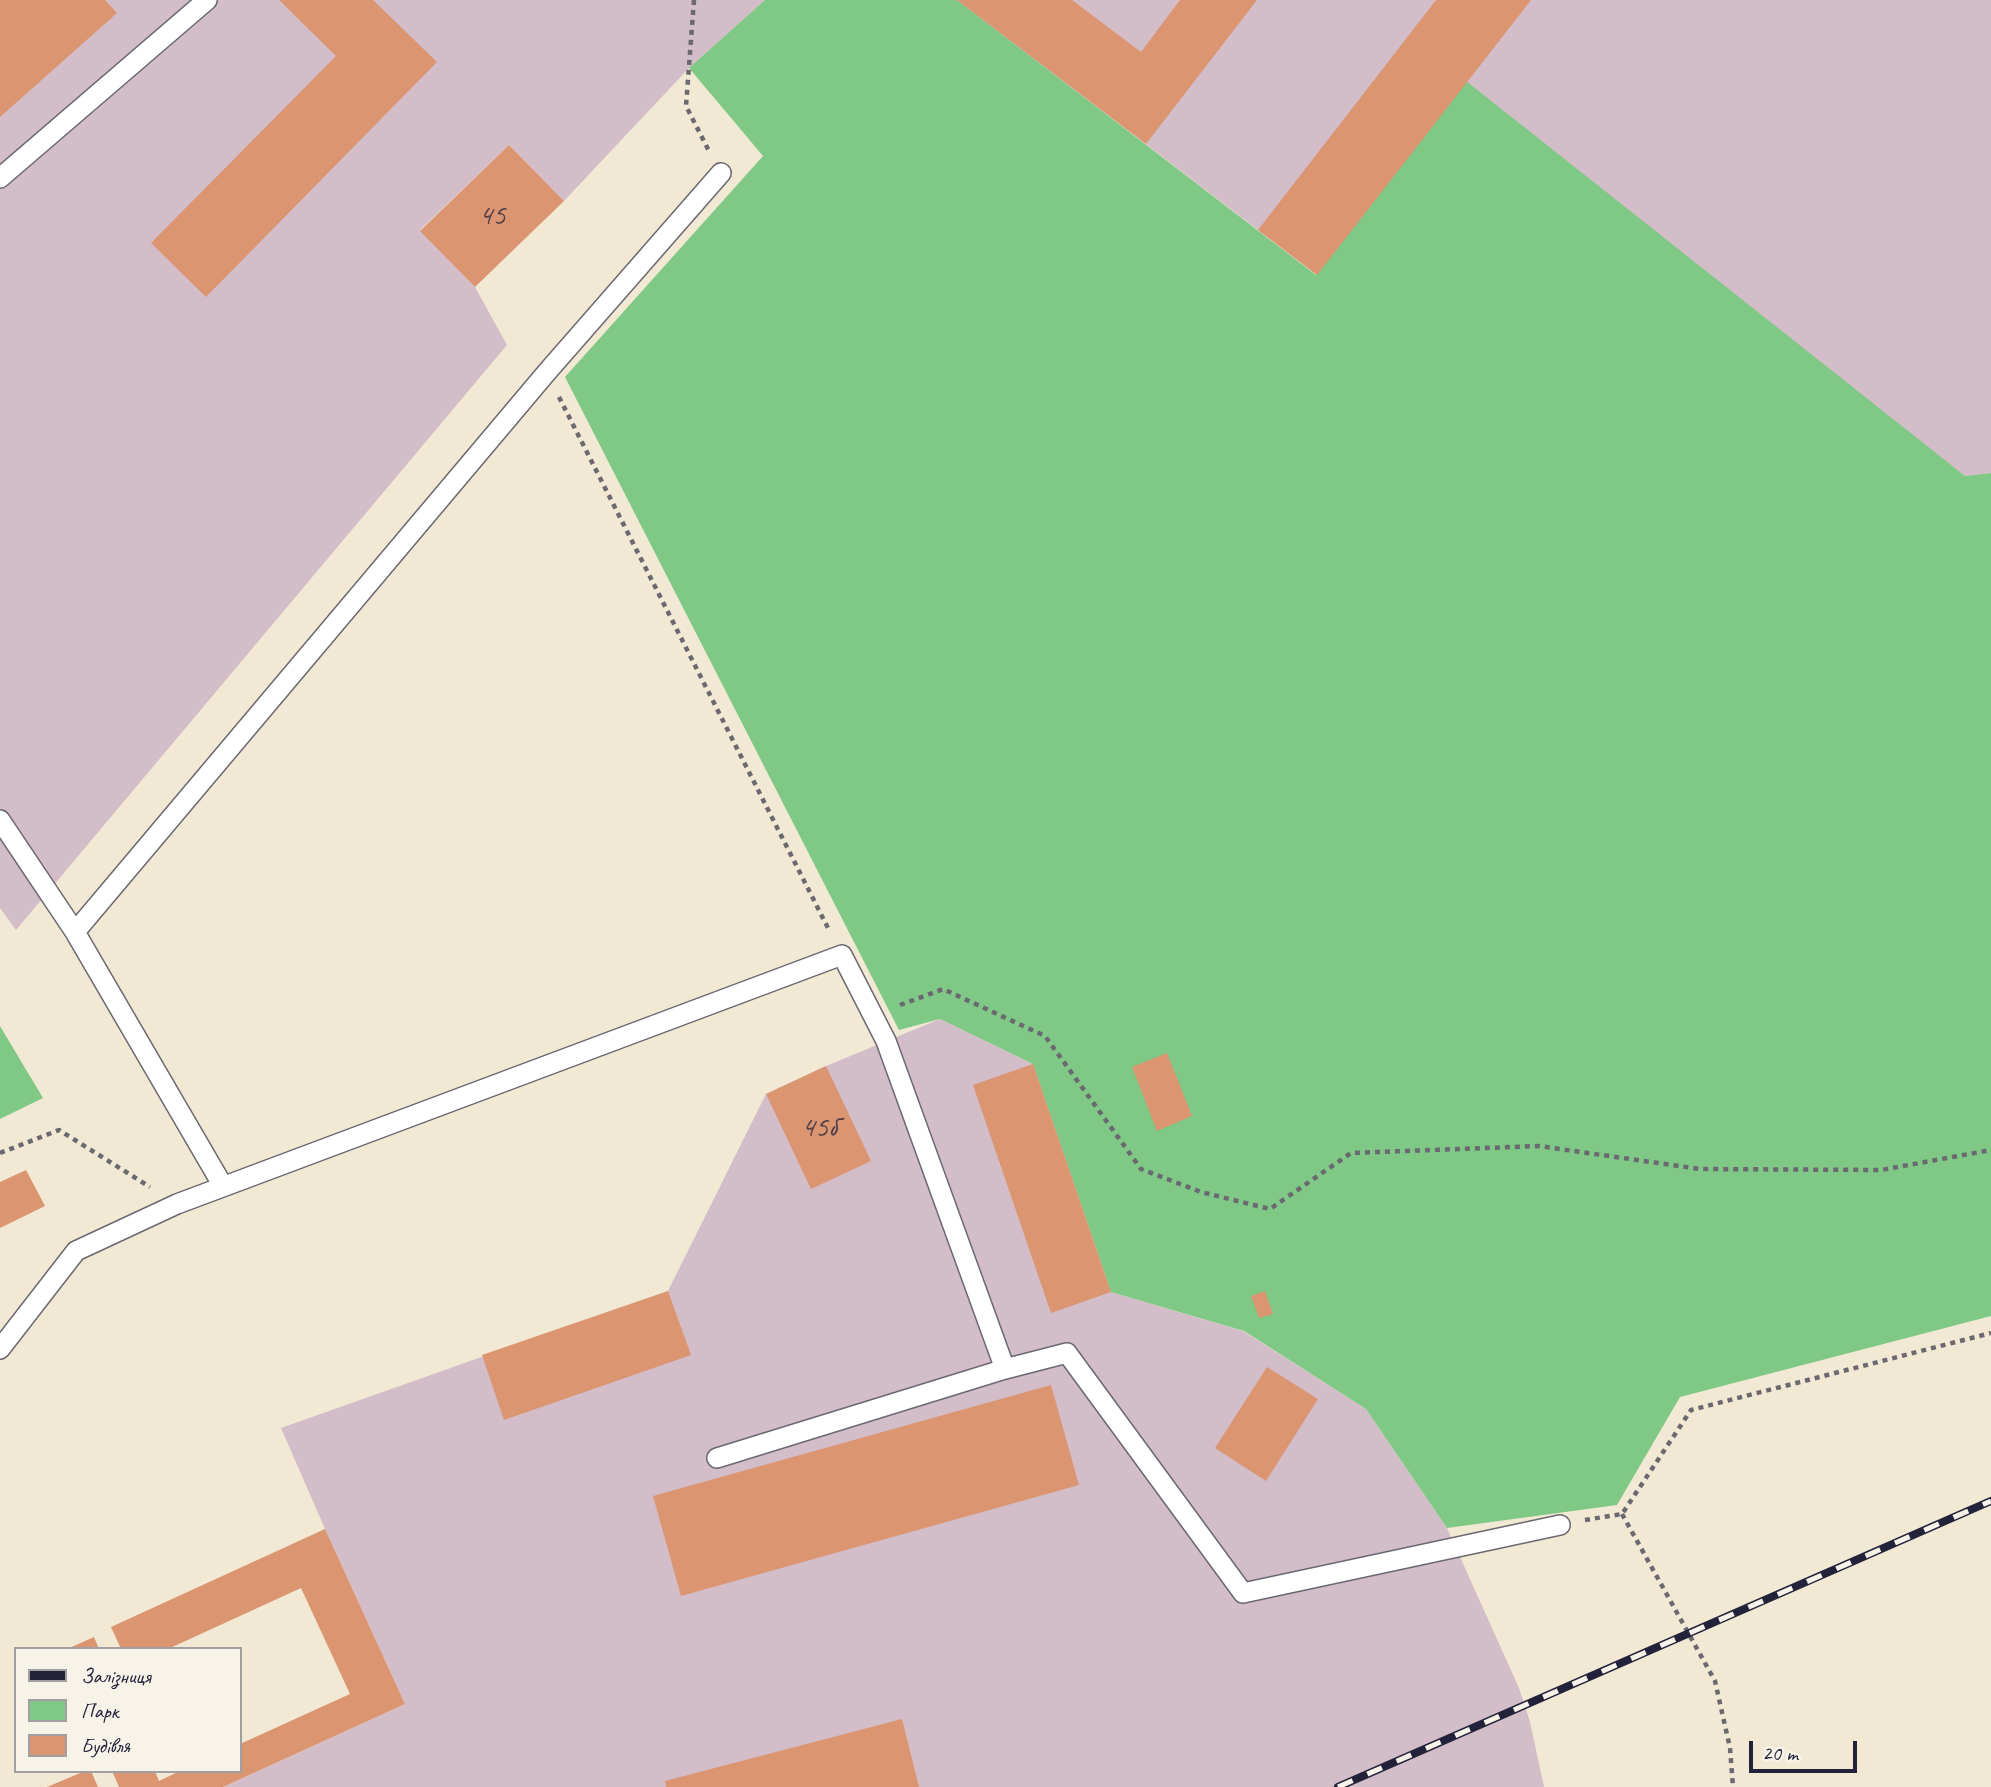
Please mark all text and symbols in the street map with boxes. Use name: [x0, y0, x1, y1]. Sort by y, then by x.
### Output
house number: 45: [479, 198, 505, 234]
house number: 45б: [801, 1110, 837, 1146]
legend: [14, 1647, 242, 1773]
text: Залізниця: [81, 1663, 151, 1689]
text: Парк: [81, 1698, 118, 1724]
scale bar: [1753, 1728, 1862, 1772]
text: Будівля: [81, 1733, 130, 1759]
text: 20 m: [1762, 1740, 1798, 1766]

